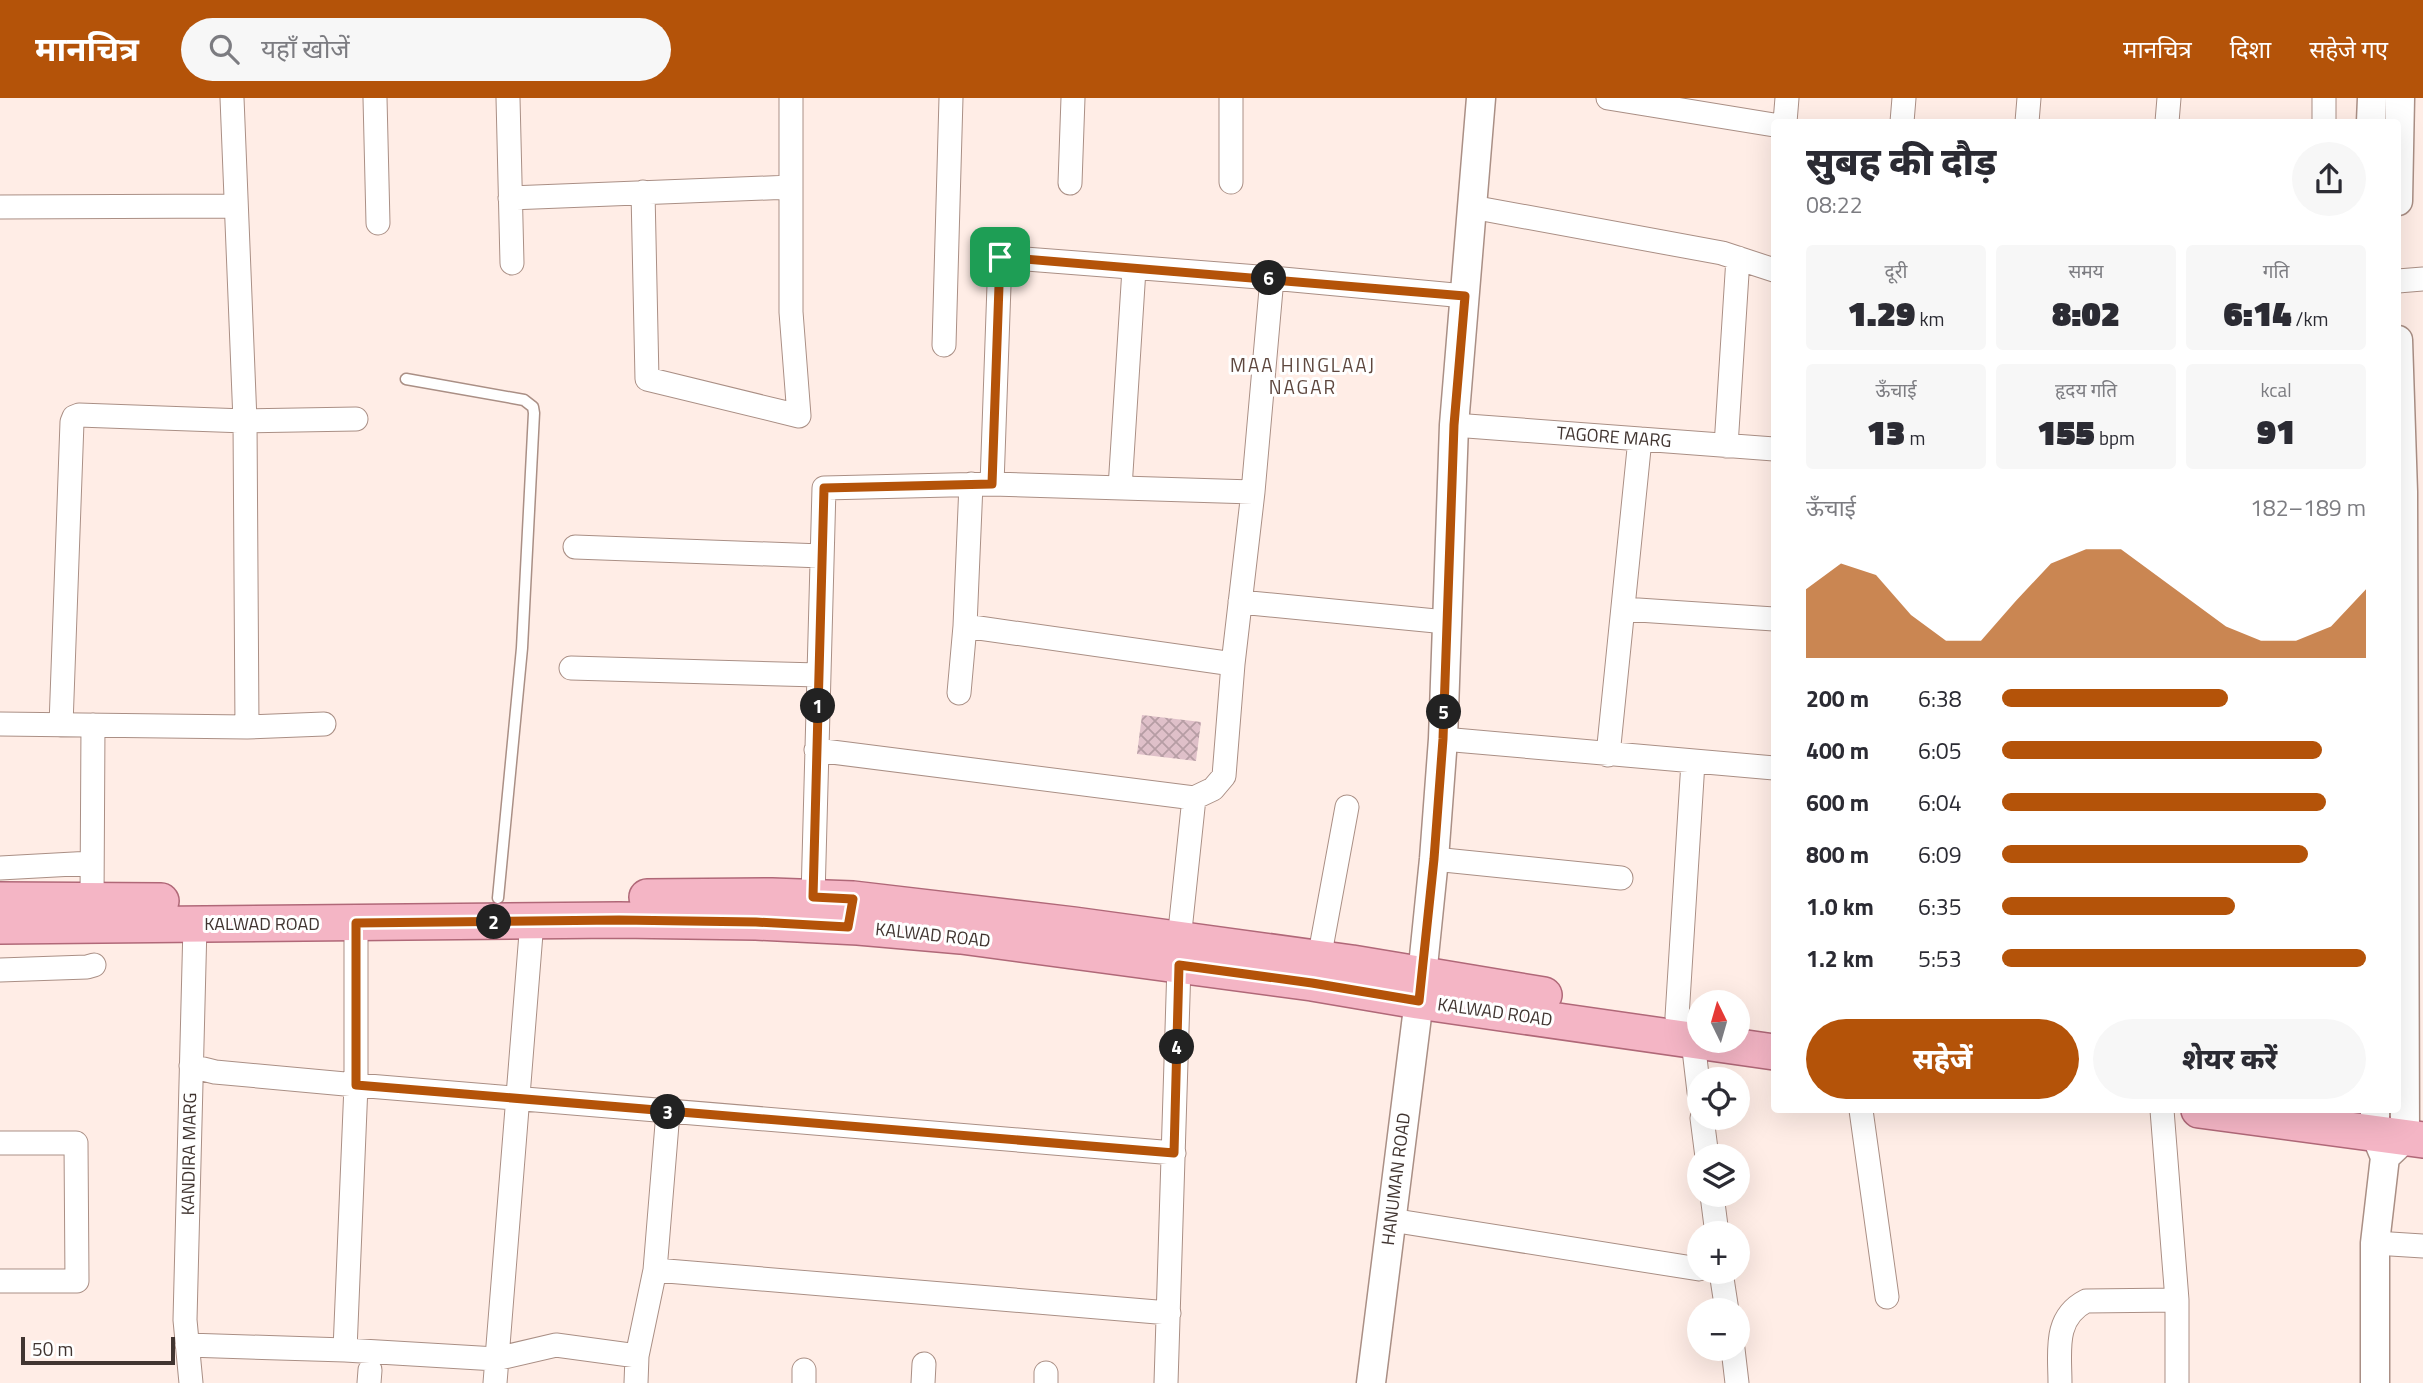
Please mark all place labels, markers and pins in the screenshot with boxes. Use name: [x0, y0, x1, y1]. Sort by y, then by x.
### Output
pin: [970, 227, 1030, 287]
pin: 6: [1252, 260, 1286, 296]
pin: 1: [800, 688, 836, 724]
pin: 5: [1426, 694, 1462, 730]
pin: 2: [476, 904, 512, 940]
pin: 4: [1160, 1030, 1194, 1065]
pin: 3: [650, 1094, 686, 1130]

